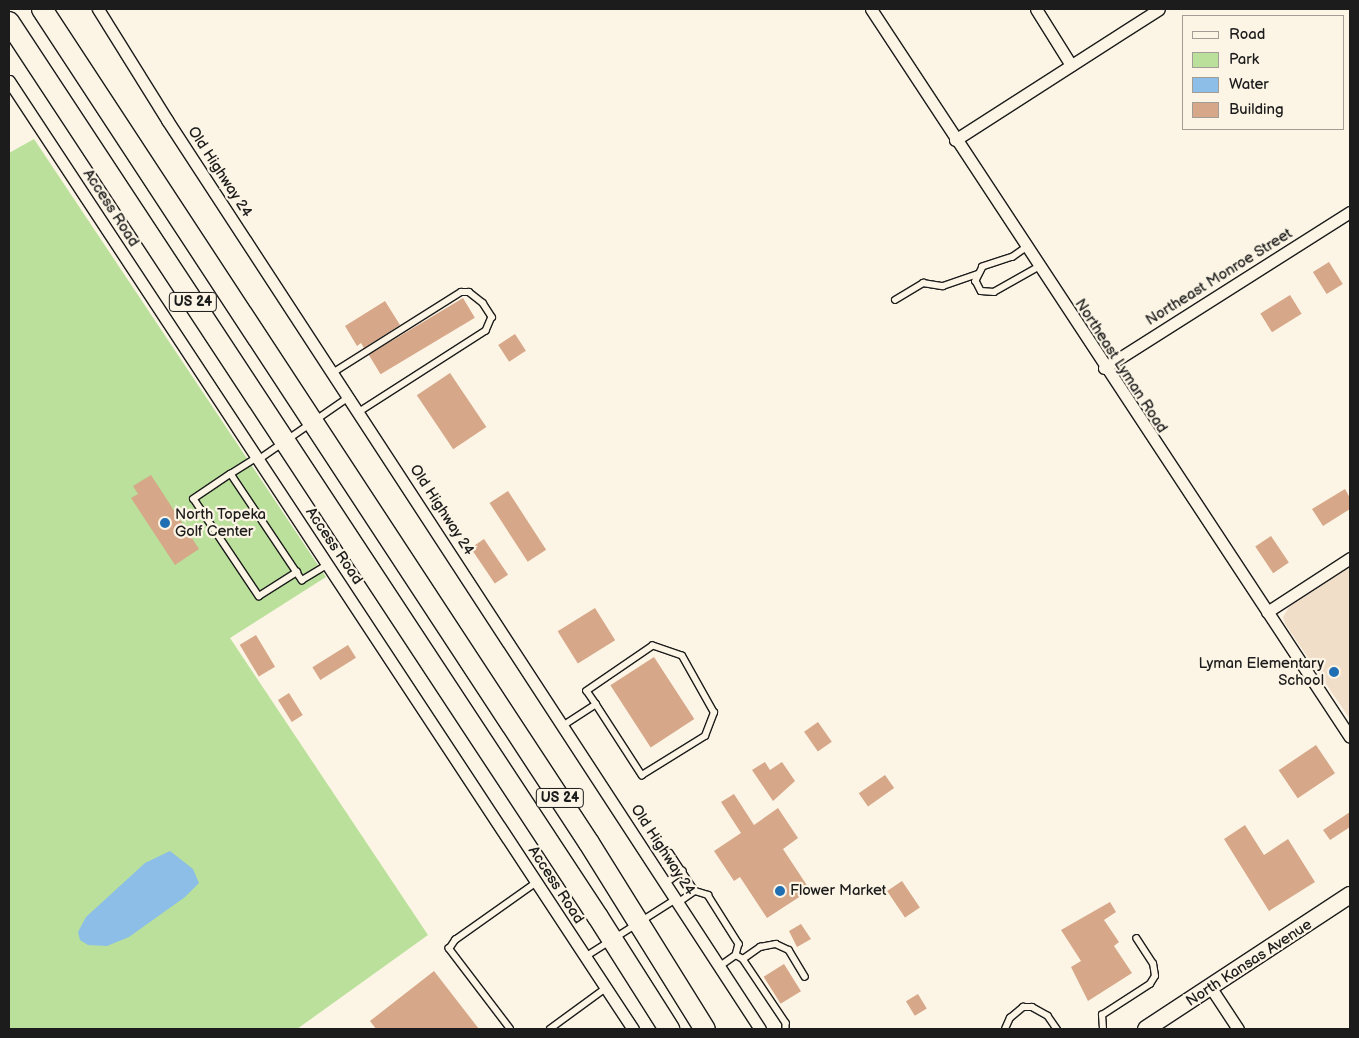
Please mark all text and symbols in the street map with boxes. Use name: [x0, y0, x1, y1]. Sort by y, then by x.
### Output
legend: [1182, 15, 1344, 130]
text: Road: [1229, 25, 1265, 44]
text: Park: [1229, 50, 1259, 69]
text: Water: [1229, 75, 1269, 94]
text: Building: [1229, 100, 1284, 119]
street label: Old Highway 24: [184, 123, 256, 221]
street label: Access Road: [79, 166, 143, 250]
street label: Northeast Monroe Street: [1142, 224, 1296, 330]
road number: US 24: [168, 290, 218, 314]
street label: Northeast Lyman Road: [1071, 296, 1171, 436]
street label: Old Highway 24: [406, 461, 478, 559]
street label: Access Road: [302, 504, 366, 588]
place label: North Topeka Golf Center: [175, 505, 266, 540]
marker: North Topeka Golf Center: [159, 517, 171, 529]
place label: Lyman Elementary School: [1198, 654, 1324, 689]
marker: Lyman Elementary School: [1328, 666, 1340, 678]
road number: US 24: [535, 786, 585, 810]
street label: Old Highway 24: [627, 801, 699, 899]
street label: Access Road: [524, 843, 588, 927]
place label: Flower Market: [790, 882, 886, 900]
marker: Flower Market: [774, 885, 786, 897]
street label: North Kansas Avenue: [1183, 916, 1315, 1010]

